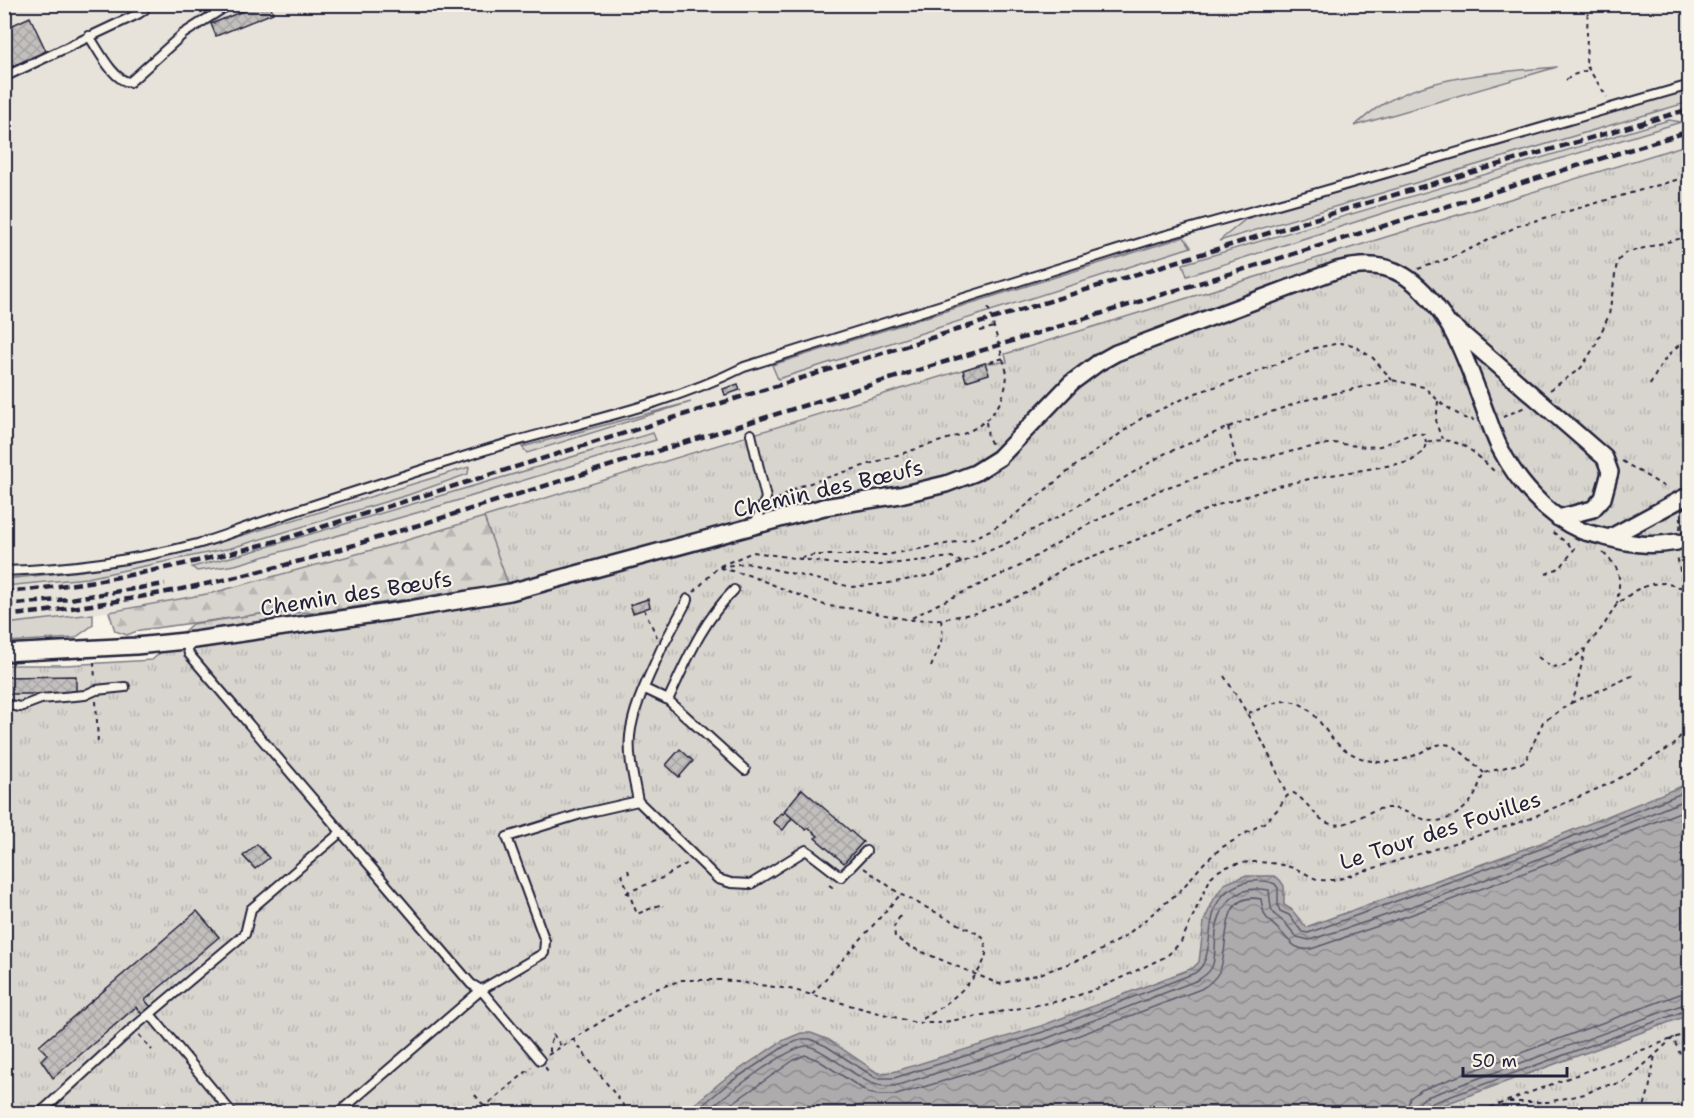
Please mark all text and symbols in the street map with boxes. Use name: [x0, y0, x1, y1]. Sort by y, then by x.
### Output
street label: Chemin des Bœufs: [730, 453, 926, 524]
street label: Chemin des Bœufs: [258, 564, 454, 623]
street label: Le Tour des Fouilles: [1336, 784, 1544, 877]
scale bar: [1463, 1040, 1566, 1078]
text: 50 m: [1472, 1049, 1517, 1073]

